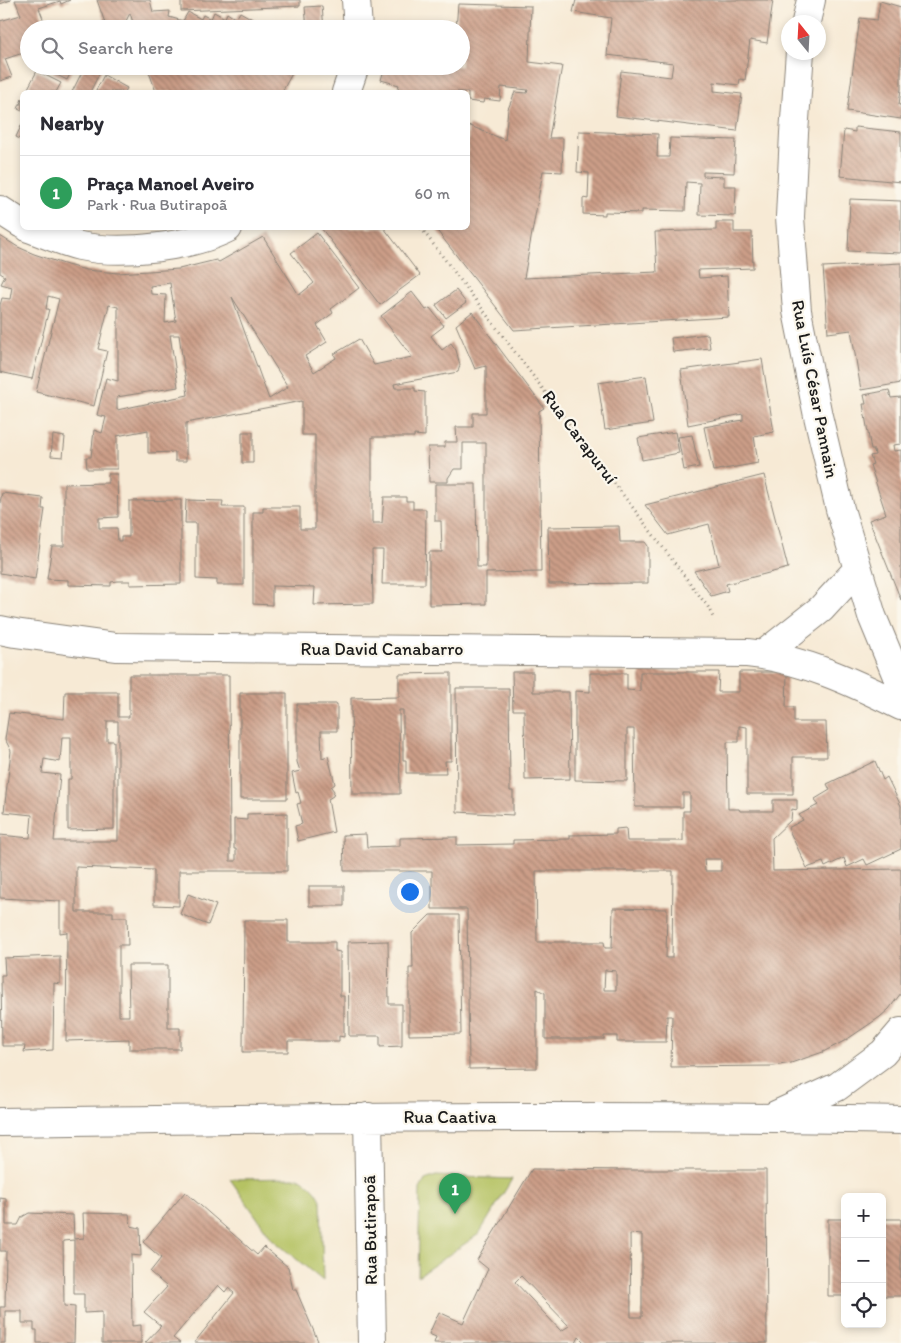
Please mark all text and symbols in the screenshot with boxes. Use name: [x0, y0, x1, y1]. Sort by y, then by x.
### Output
north arrow: [781, 15, 826, 60]
search box: [20, 20, 470, 75]
icon: search: [38, 34, 66, 62]
text: Search here: [78, 36, 173, 59]
text: Nearby: [40, 110, 104, 135]
text: Praça Manoel Aveiro: [87, 172, 254, 195]
text: 1: [52, 184, 60, 203]
text: 60 m: [415, 184, 450, 203]
text: Park · Rua Butirapoã: [87, 195, 227, 214]
street label: Rua Luís César Pannain: [787, 298, 843, 480]
street label: Rua Carapuruí: [538, 386, 623, 489]
street label: Rua David Canabarro: [301, 638, 463, 660]
your location: [397, 879, 423, 905]
street label: Rua Caativa: [404, 1106, 497, 1128]
pin: 1: [439, 1173, 471, 1214]
street label: Rua Butirapoã: [358, 1174, 382, 1285]
map controls: [841, 1193, 886, 1328]
button: +: [841, 1193, 886, 1238]
button: −: [841, 1238, 886, 1283]
button: locate: [841, 1283, 886, 1328]

